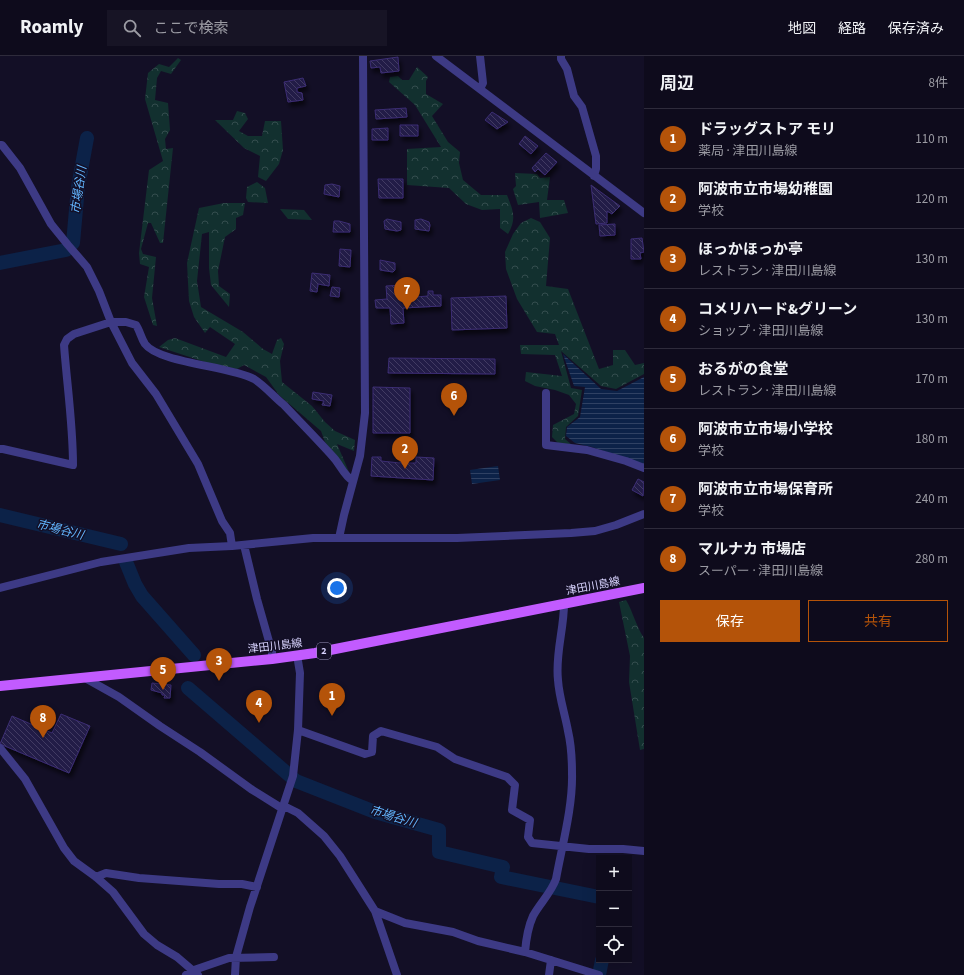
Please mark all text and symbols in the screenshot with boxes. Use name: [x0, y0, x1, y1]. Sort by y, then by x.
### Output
search box: [107, 10, 387, 46]
text: Roamly: [20, 14, 83, 41]
icon: search: [121, 17, 143, 39]
text: ここで検索: [153, 18, 228, 39]
text: 地図: [788, 19, 816, 39]
text: 経路: [838, 19, 866, 39]
text: 保存済み: [888, 19, 944, 39]
text: 周辺: [660, 72, 694, 96]
text: 8件: [929, 74, 948, 92]
text: ドラッグストア モリ: [698, 119, 836, 140]
text: 1: [670, 130, 676, 148]
text: 110 m: [915, 130, 948, 148]
text: 薬局 · 津田川島線: [698, 142, 797, 160]
water label: 市場谷川: [67, 163, 91, 215]
text: 阿波市立市場幼稚園: [698, 179, 833, 200]
text: 2: [670, 190, 676, 208]
text: 120 m: [915, 190, 948, 208]
text: 学校: [698, 202, 724, 220]
text: ほっかほっか亭: [698, 239, 803, 260]
text: 3: [670, 250, 676, 268]
text: 130 m: [915, 250, 948, 268]
text: レストラン · 津田川島線: [698, 262, 836, 280]
pin: 7: [394, 277, 420, 310]
text: コメリハード&グリーン: [698, 299, 857, 320]
text: 4: [670, 310, 676, 328]
text: 130 m: [915, 310, 948, 328]
text: ショップ · 津田川島線: [698, 322, 823, 340]
text: おるがの食堂: [698, 359, 788, 380]
text: 5: [670, 370, 676, 388]
text: 170 m: [915, 370, 948, 388]
text: レストラン · 津田川島線: [698, 382, 836, 400]
pin: 6: [441, 383, 467, 416]
text: 阿波市立市場小学校: [698, 419, 833, 440]
text: 6: [670, 430, 676, 448]
text: 180 m: [915, 430, 948, 448]
pin: 2: [392, 436, 418, 469]
text: 学校: [698, 442, 724, 460]
text: 阿波市立市場保育所: [698, 479, 833, 500]
text: 7: [670, 490, 676, 508]
text: 240 m: [915, 490, 948, 508]
text: 学校: [698, 502, 724, 520]
water label: 市場谷川: [35, 516, 87, 545]
text: マルナカ 市場店: [698, 539, 806, 560]
text: 8: [670, 550, 676, 568]
text: 280 m: [915, 550, 948, 568]
text: スーパー · 津田川島線: [698, 562, 823, 580]
street label: 津田川島線: [565, 573, 621, 599]
your location: [327, 578, 347, 598]
button: 保存: [660, 600, 800, 642]
button: 共有: [808, 600, 948, 642]
street label: 津田川島線: [247, 635, 303, 657]
road number: 2: [317, 643, 331, 659]
pin: 3: [206, 648, 232, 681]
pin: 5: [150, 657, 176, 690]
pin: 1: [319, 683, 345, 716]
pin: 4: [246, 690, 272, 723]
pin: 8: [30, 705, 56, 738]
water label: 市場谷川: [368, 802, 420, 833]
map controls: [596, 855, 632, 963]
button: +: [596, 855, 632, 891]
button: −: [596, 891, 632, 927]
button: locate: [596, 927, 632, 963]

